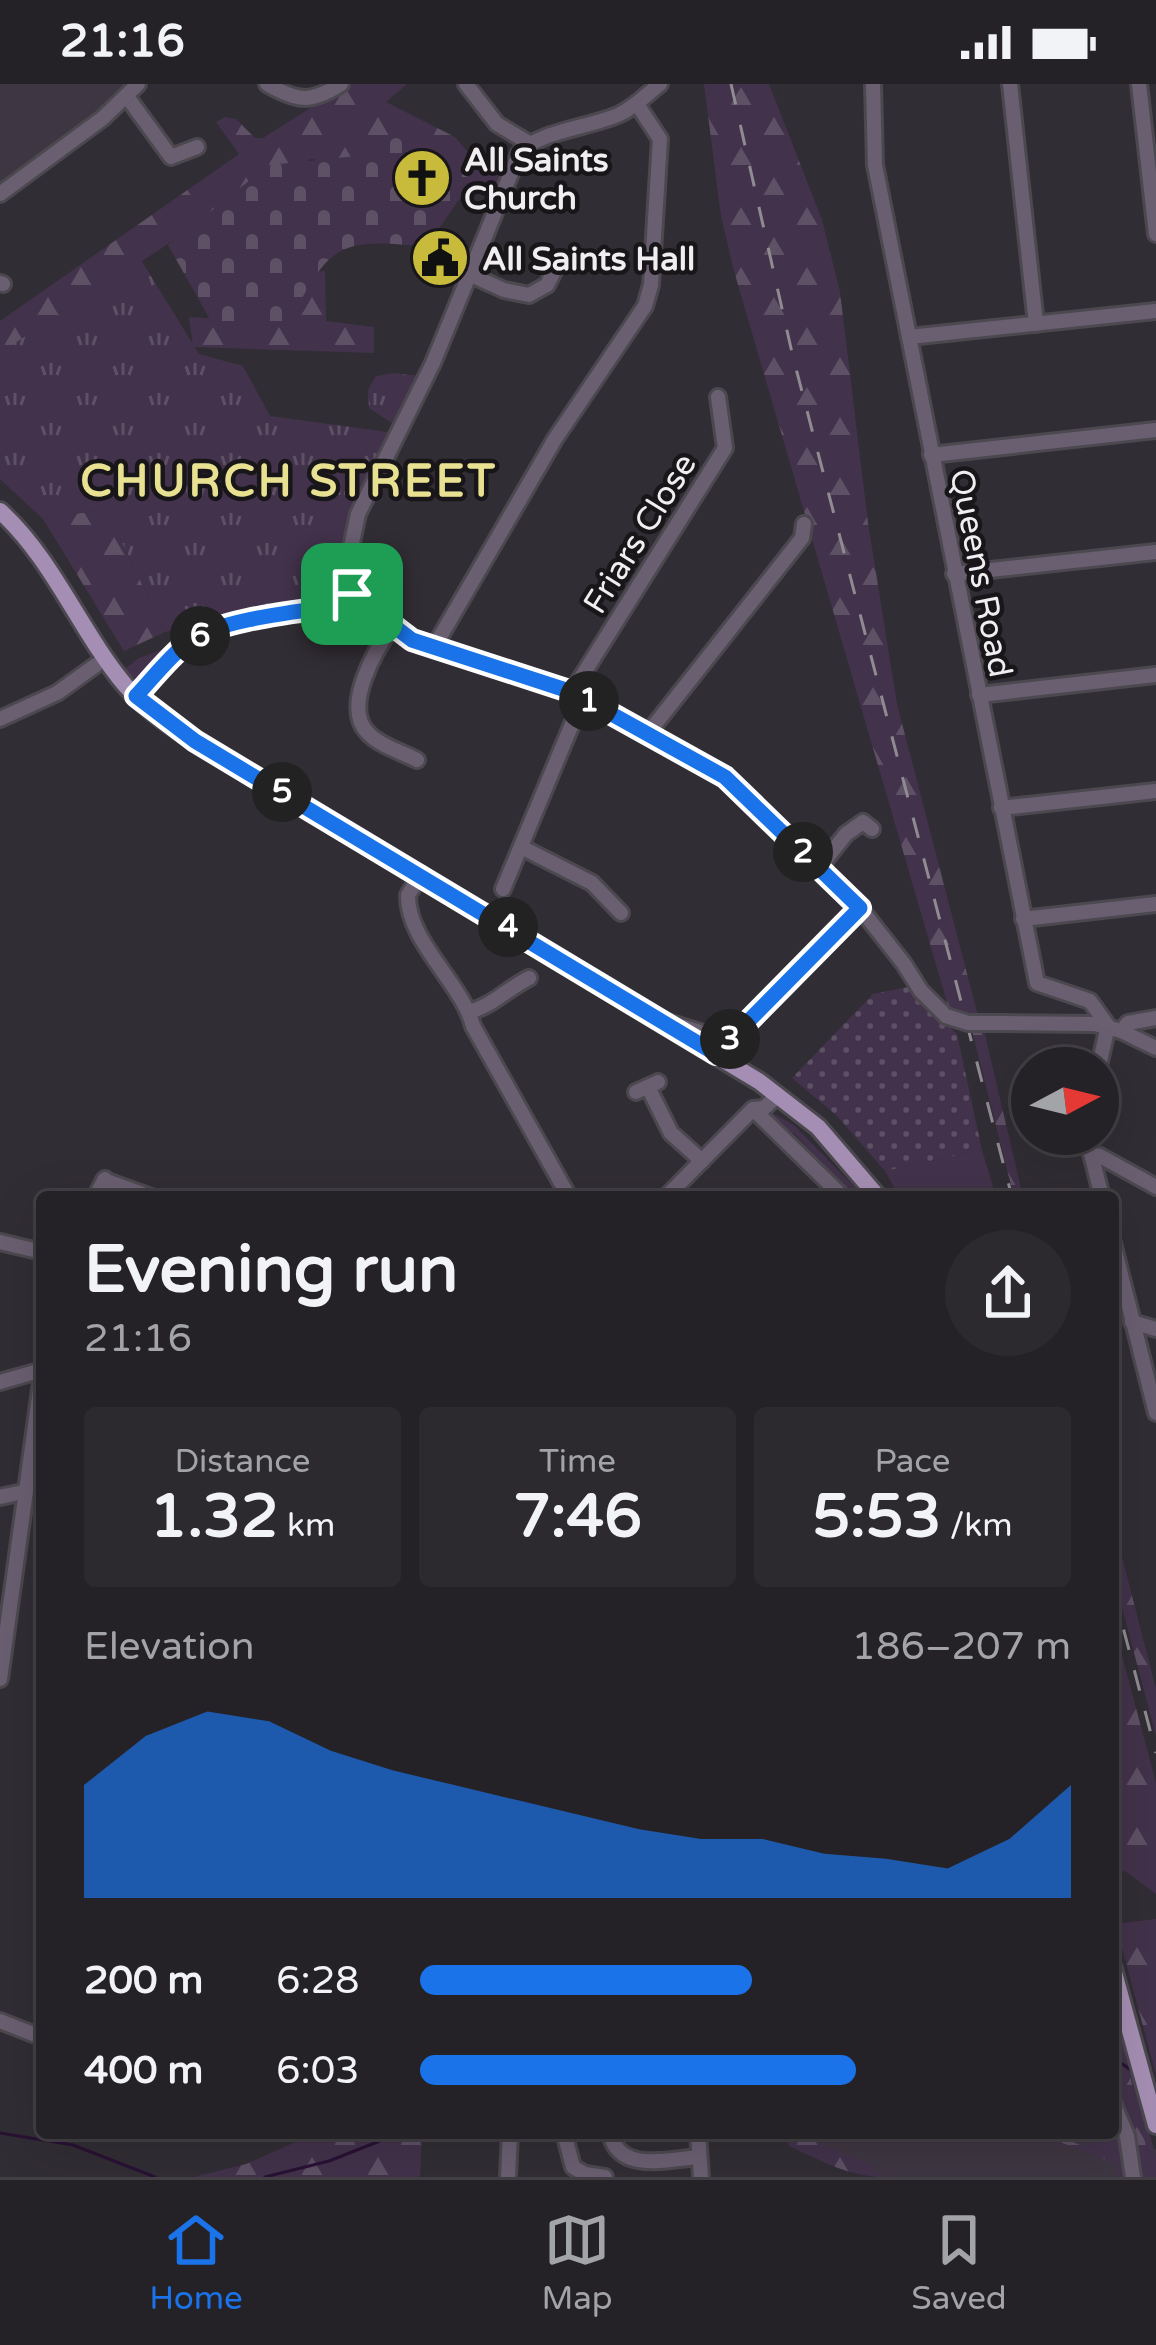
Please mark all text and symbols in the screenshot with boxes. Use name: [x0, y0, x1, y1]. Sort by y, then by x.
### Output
text: 21:16: [60, 15, 185, 69]
place label: All Saints Church: [464, 141, 609, 218]
church icon: All Saints Church: [391, 147, 453, 209]
public building icon: All Saints Hall: [409, 227, 471, 289]
place label: All Saints Hall: [482, 240, 695, 279]
street label: Friars Close: [576, 447, 705, 621]
district label: CHURCH STREET: [80, 455, 498, 509]
street label: Queens Road: [941, 466, 1020, 681]
pin: [301, 543, 403, 645]
icon: arrive: [319, 561, 385, 627]
pin: 6: [170, 606, 230, 666]
text: 6: [190, 616, 210, 655]
pin: 1: [559, 671, 619, 731]
text: 1: [579, 681, 599, 720]
pin: 5: [252, 762, 312, 822]
text: 5: [272, 772, 292, 811]
pin: 2: [773, 822, 833, 882]
text: 2: [793, 832, 813, 871]
pin: 4: [478, 897, 538, 957]
text: 4: [498, 907, 518, 946]
pin: 3: [700, 1009, 760, 1069]
text: 3: [720, 1019, 740, 1058]
north arrow: [1011, 1047, 1119, 1155]
map controls: [1011, 1047, 1119, 1155]
text: Evening run: [84, 1230, 458, 1310]
button: share: [945, 1230, 1071, 1356]
text: 21:16: [84, 1315, 192, 1362]
text: Distance: [175, 1442, 310, 1481]
text: Time: [539, 1442, 616, 1481]
text: Pace: [875, 1442, 951, 1481]
text: 1.32: [150, 1481, 278, 1553]
text: 7:46: [513, 1481, 642, 1553]
text: 5:53: [812, 1481, 941, 1553]
text: km: [278, 1506, 335, 1545]
text: /km: [941, 1506, 1013, 1545]
text: Elevation: [84, 1623, 254, 1670]
text: 186–207 m: [851, 1623, 1071, 1670]
text: 200 m: [84, 1957, 203, 2004]
text: 6:28: [276, 1957, 360, 2004]
text: 400 m: [84, 2047, 203, 2094]
text: 6:03: [276, 2047, 360, 2094]
tab: Home: [149, 2207, 243, 2318]
tab: Map: [541, 2207, 613, 2318]
tab: Saved: [911, 2207, 1007, 2318]

